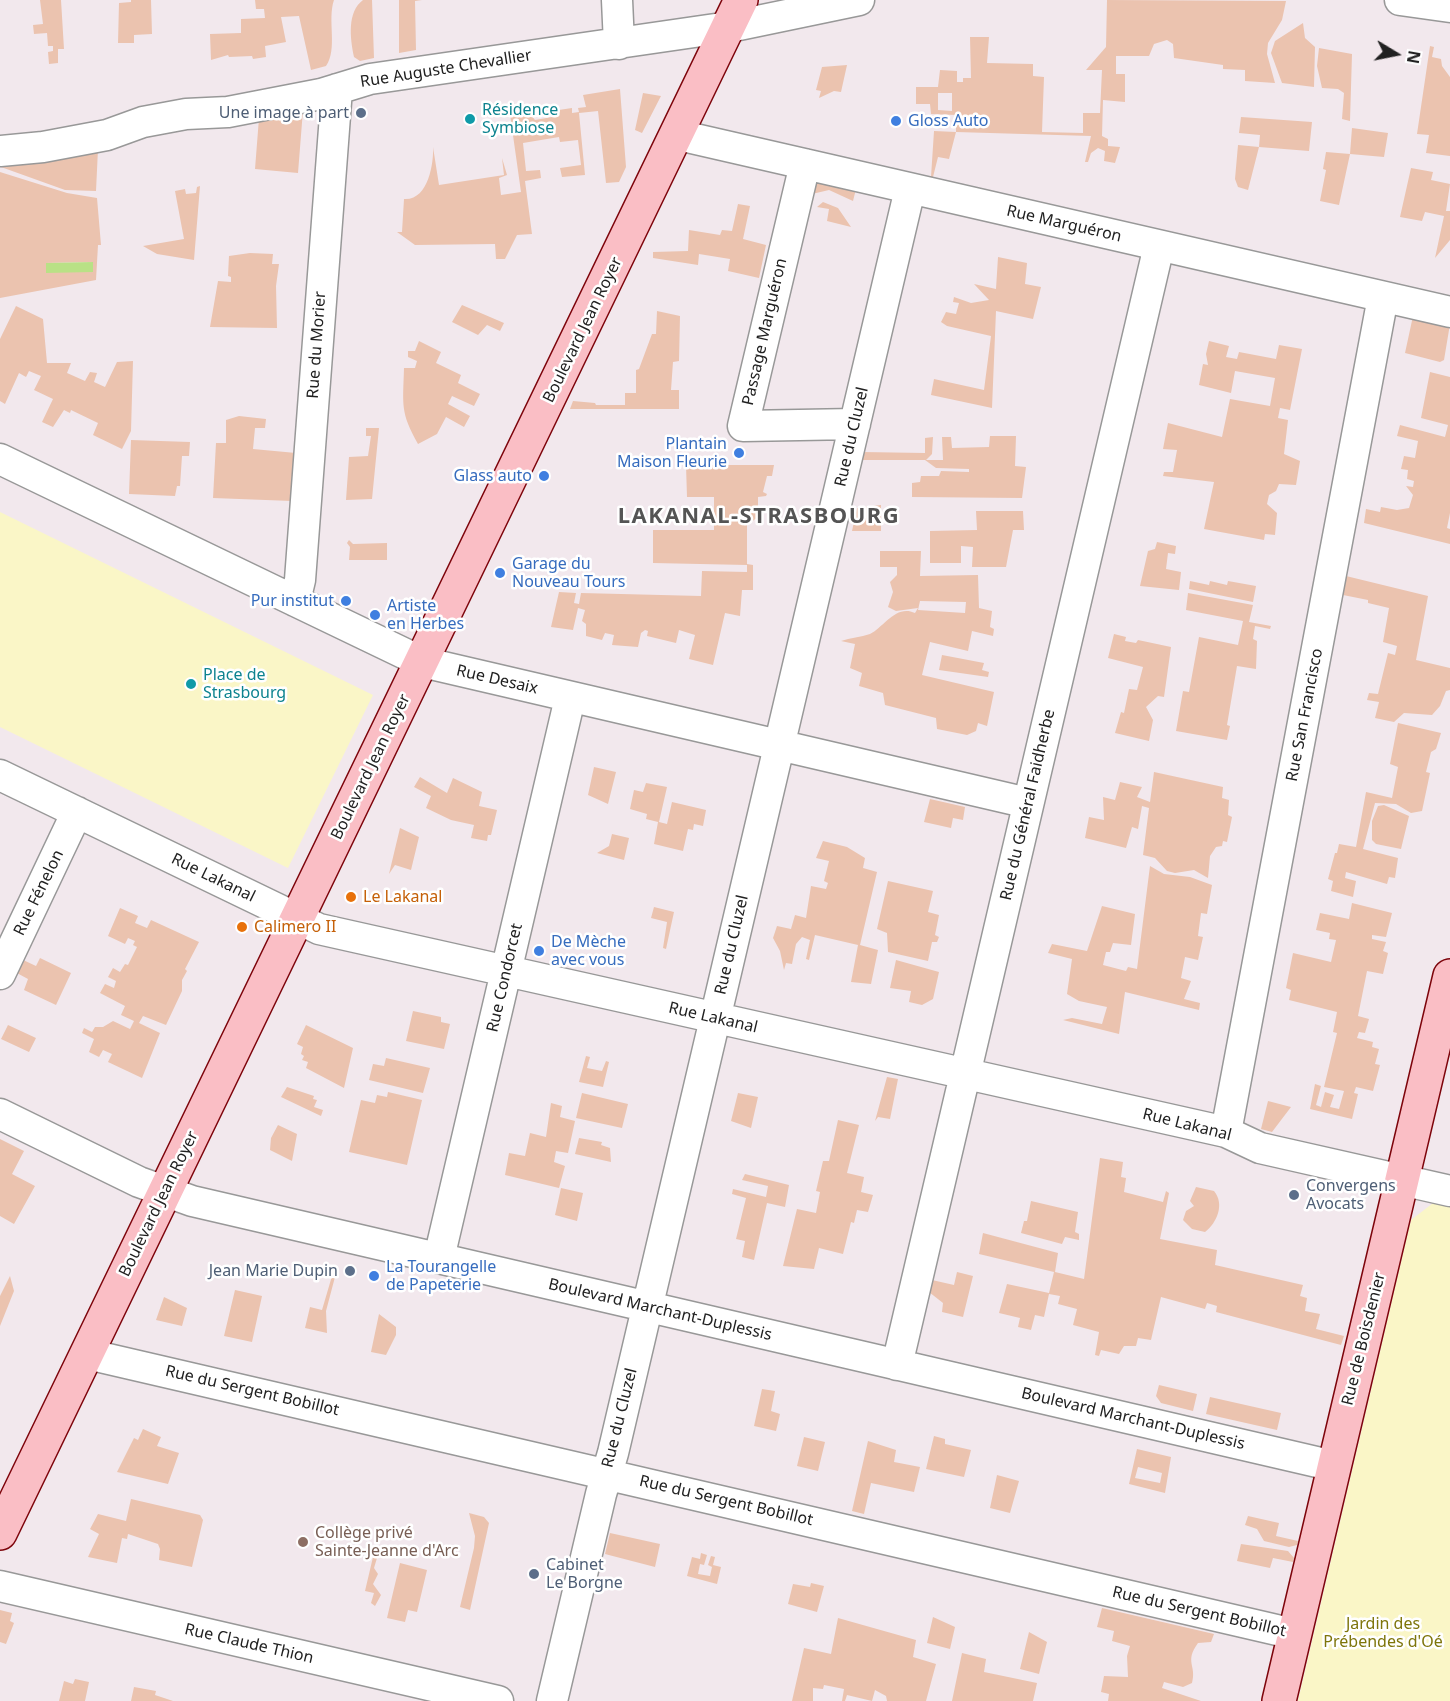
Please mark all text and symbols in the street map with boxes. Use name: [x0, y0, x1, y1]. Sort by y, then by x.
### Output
north arrow: [1366, 24, 1426, 84]
street label: Rue Auguste Chevallier: [359, 46, 533, 92]
text: N: [1402, 49, 1426, 65]
place label: Résidence Symbiose: [482, 100, 558, 138]
place label: Une image à part: [219, 103, 349, 123]
marker: Une image à part: [354, 106, 368, 120]
place label: Gloss Auto: [908, 111, 989, 131]
marker: Résidence Symbiose: [463, 112, 477, 126]
marker: Gloss Auto: [889, 114, 903, 128]
street label: Rue Marguéron: [1005, 201, 1123, 247]
street label: Boulevard Jean Royer: [539, 254, 627, 406]
street label: Passage Marguéron: [739, 257, 791, 407]
street label: Rue du Morier: [304, 291, 330, 399]
street label: Rue du Cluzel: [831, 385, 873, 489]
place label: Plantain Maison Fleurie: [617, 434, 727, 472]
marker: Plantain Maison Fleurie: [732, 446, 746, 460]
place label: Glass auto: [453, 466, 532, 486]
marker: Glass auto: [537, 469, 551, 483]
district label: LAKANAL-STRASBOURG: [618, 504, 900, 530]
place label: Garage du Nouveau Tours: [512, 554, 626, 592]
marker: Garage du Nouveau Tours: [493, 566, 507, 580]
place label: Pur institut: [251, 591, 334, 611]
marker: Pur institut: [339, 594, 353, 608]
place label: Artiste en Herbes: [387, 596, 464, 634]
marker: Artiste en Herbes: [368, 608, 382, 622]
street label: Rue San Francisco: [1283, 647, 1327, 783]
street label: Rue Desaix: [454, 661, 540, 699]
place label: Place de Strasbourg: [203, 665, 286, 703]
marker: Place de Strasbourg: [184, 677, 198, 691]
street label: Boulevard Jean Royer: [327, 691, 415, 843]
street label: Rue du Général Faidherbe: [997, 708, 1059, 902]
street label: Rue Fénelon: [10, 847, 68, 939]
street label: Rue Lakanal: [168, 849, 258, 907]
place label: Le Lakanal: [363, 887, 442, 907]
marker: Le Lakanal: [344, 890, 358, 904]
street label: Rue du Cluzel: [711, 893, 753, 997]
place label: Calimero II: [254, 917, 336, 937]
marker: Calimero II: [235, 920, 249, 934]
street label: Rue Condorcet: [483, 922, 527, 1034]
place label: De Mèche avec vous: [551, 932, 626, 970]
marker: De Mèche avec vous: [532, 944, 546, 958]
street label: Rue Lakanal: [667, 998, 759, 1038]
street label: Rue Lakanal: [1141, 1105, 1233, 1145]
street label: Boulevard Jean Royer: [115, 1128, 203, 1280]
place label: Convergens Avocats: [1306, 1176, 1396, 1214]
marker: Convergens Avocats: [1287, 1188, 1301, 1202]
place label: La Tourangelle de Papeterie: [386, 1257, 496, 1295]
place label: Jean Marie Dupin: [209, 1261, 338, 1281]
marker: Jean Marie Dupin: [343, 1264, 357, 1278]
marker: La Tourangelle de Papeterie: [367, 1269, 381, 1283]
street label: Rue de Boisdenier: [1338, 1270, 1390, 1408]
street label: Boulevard Marchant-Duplessis: [546, 1275, 774, 1345]
street label: Rue du Sergent Bobillot: [163, 1362, 341, 1420]
street label: Rue du Cluzel: [598, 1366, 642, 1470]
street label: Boulevard Marchant-Duplessis: [1019, 1384, 1247, 1454]
street label: Rue du Sergent Bobillot: [637, 1472, 815, 1530]
place label: Collège privé Sainte-Jeanne d'Arc: [315, 1523, 459, 1561]
marker: Collège privé Sainte-Jeanne d'Arc: [296, 1535, 310, 1549]
place label: Cabinet Le Borgne: [546, 1555, 623, 1593]
marker: Cabinet Le Borgne: [527, 1567, 541, 1581]
street label: Rue du Sergent Bobillot: [1110, 1583, 1288, 1641]
park label: Jardin des Prébendes d'Oé: [1323, 1614, 1443, 1652]
street label: Rue Claude Thion: [183, 1620, 315, 1668]

